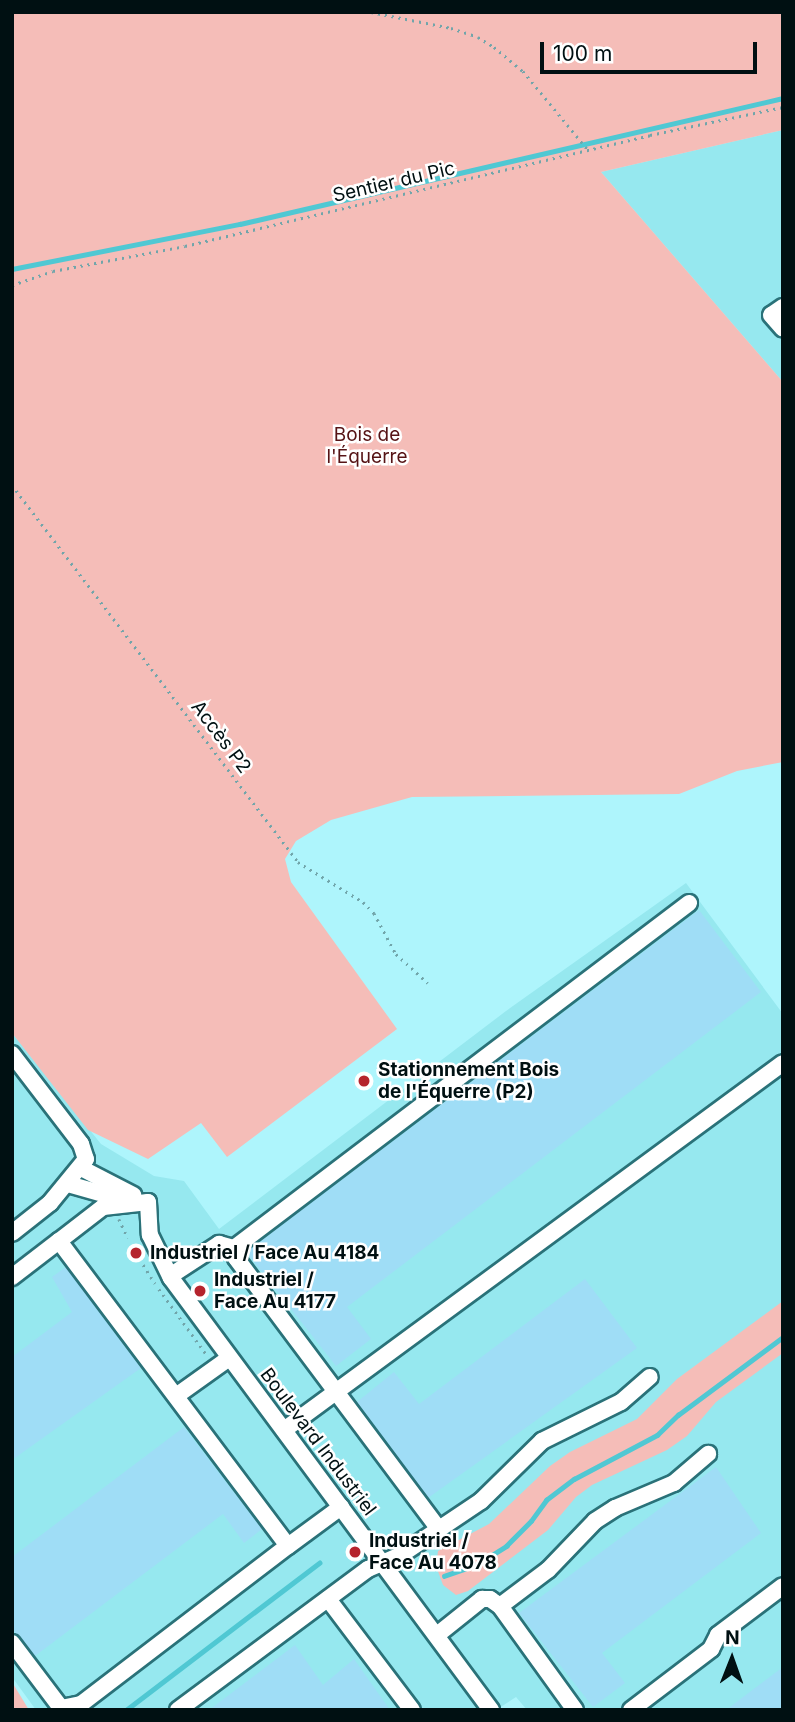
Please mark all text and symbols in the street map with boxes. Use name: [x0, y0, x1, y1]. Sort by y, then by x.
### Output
scale bar: [543, 28, 760, 72]
text: 100 m: [553, 41, 612, 66]
street label: Sentier du Pic: [331, 157, 457, 207]
park label: Bois de l'Équerre: [326, 424, 408, 468]
street label: Accès P2: [186, 696, 256, 778]
place label: Stationnement Bois de l'Équerre (P2): [378, 1059, 559, 1103]
marker: Stationnement Bois de l'Équerre (P2): [356, 1073, 372, 1089]
place label: Industriel / Face Au 4184: [150, 1242, 379, 1264]
marker: Industriel / Face Au 4184: [128, 1245, 144, 1261]
place label: Industriel / Face Au 4177: [214, 1269, 336, 1313]
marker: Industriel / Face Au 4177: [192, 1283, 208, 1299]
street label: Boulevard Industriel: [255, 1364, 381, 1520]
place label: Industriel / Face Au 4078: [369, 1530, 497, 1574]
marker: Industriel / Face Au 4078: [347, 1544, 363, 1560]
north arrow: [697, 1624, 767, 1694]
text: N: [725, 1626, 740, 1649]

